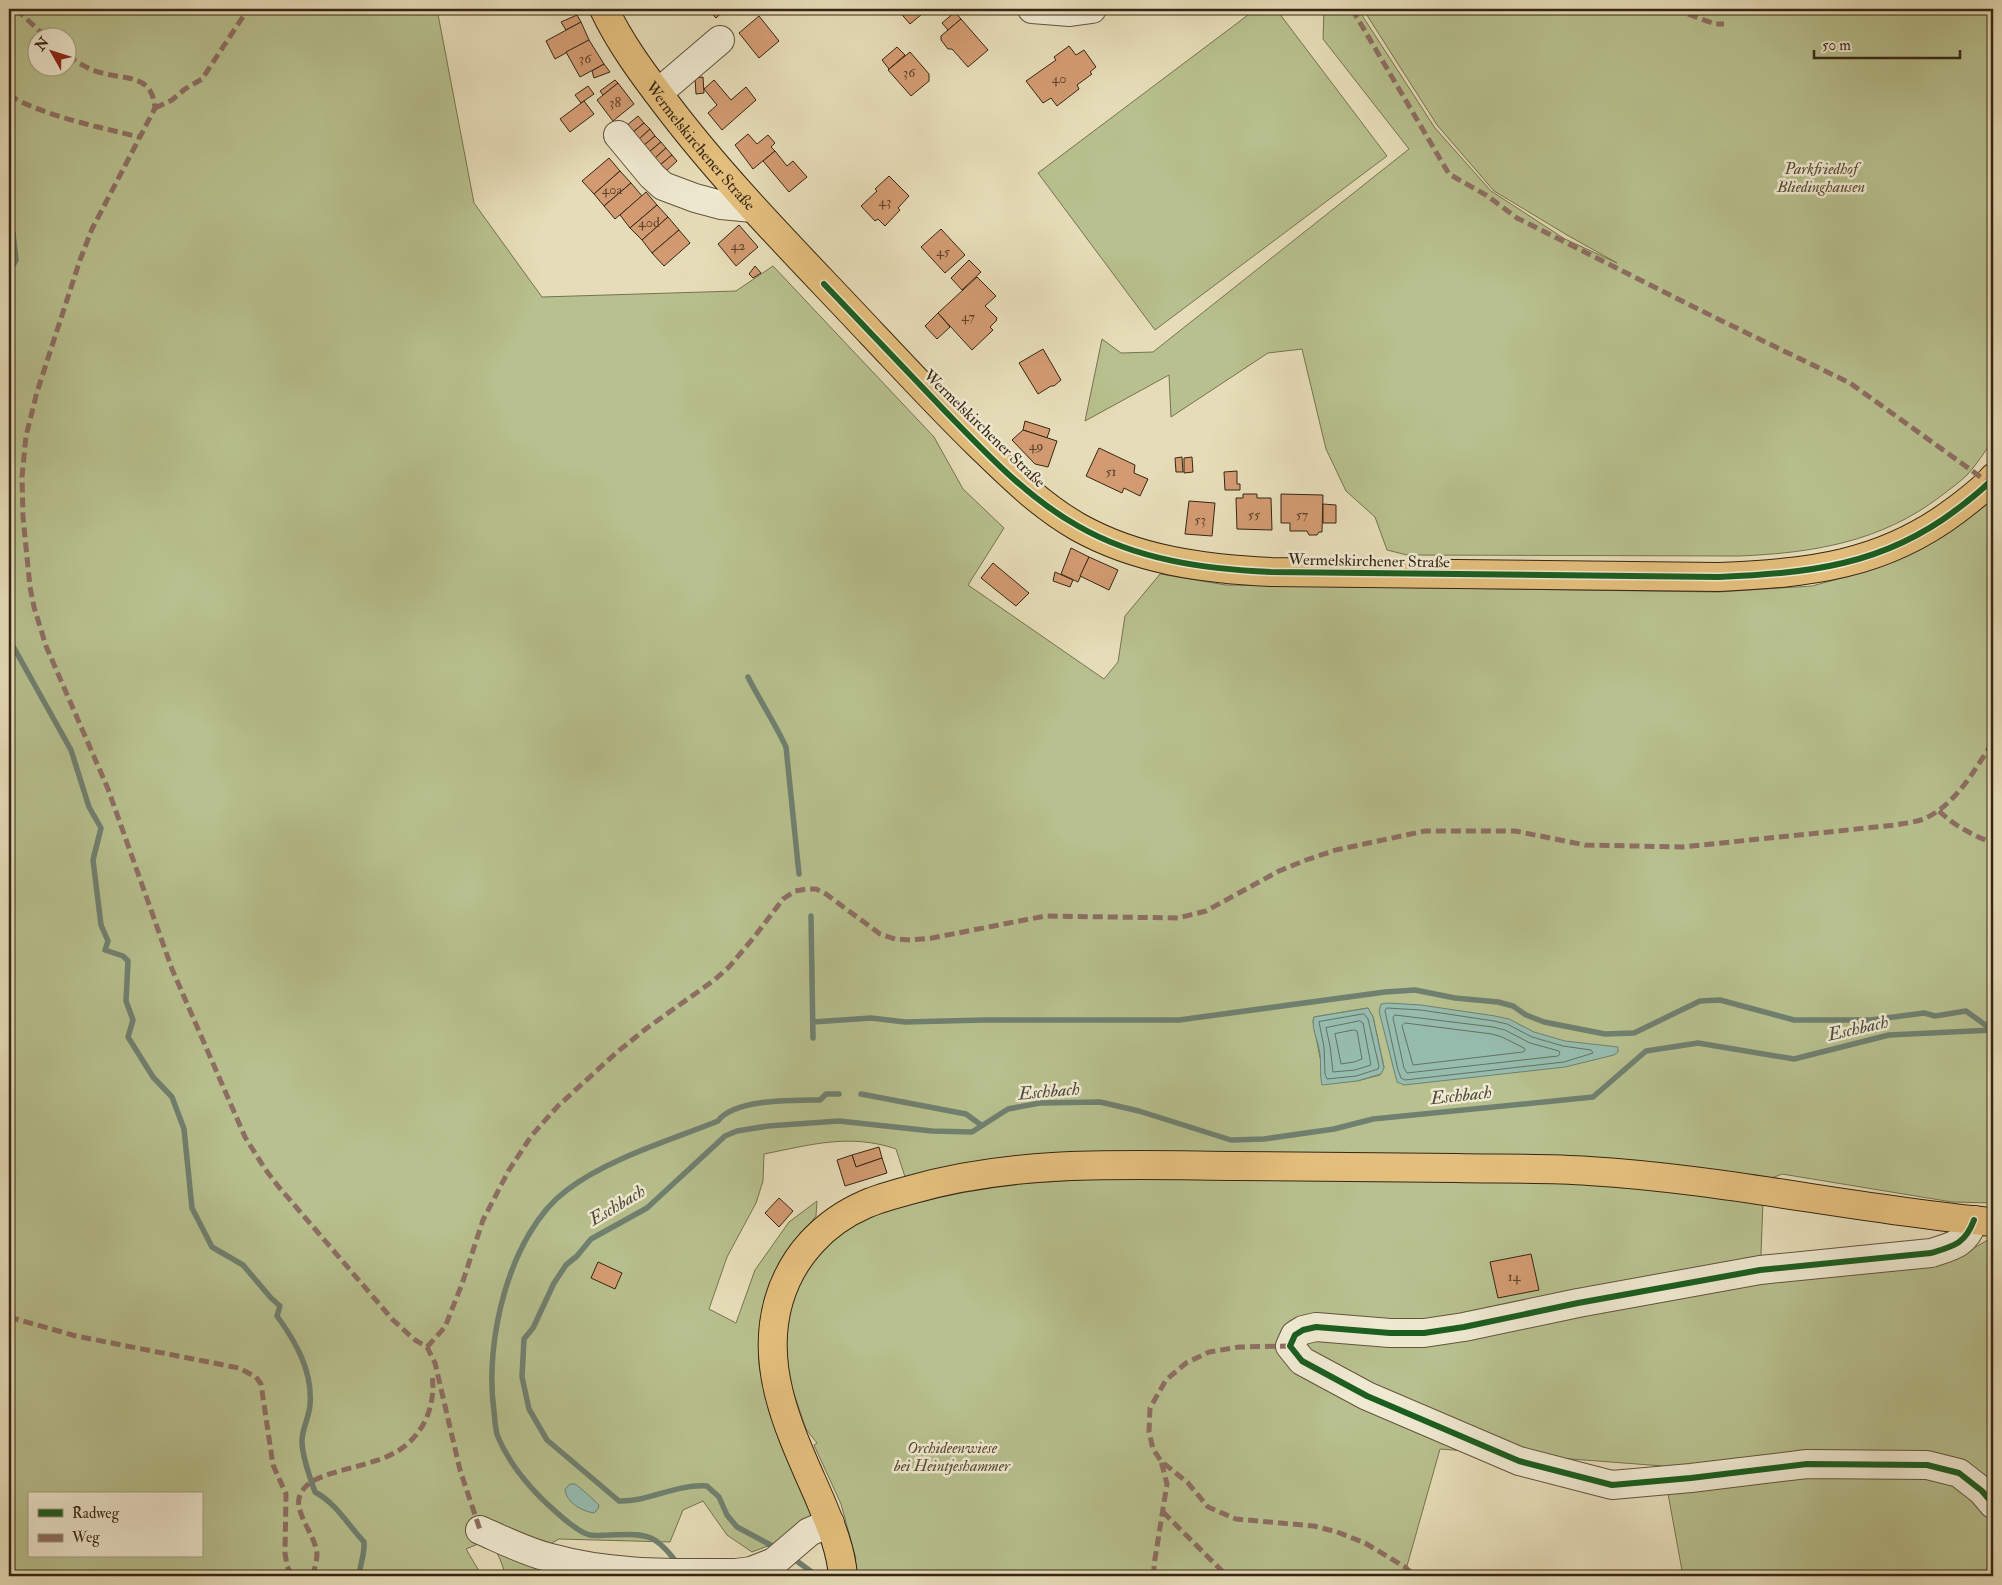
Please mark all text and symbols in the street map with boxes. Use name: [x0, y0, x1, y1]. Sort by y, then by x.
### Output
north arrow: [28, 28, 78, 78]
scale bar: [1814, 28, 1961, 60]
text: N: [31, 34, 53, 55]
text: 50 m: [1822, 36, 1851, 55]
house number: 36: [579, 50, 592, 67]
house number: 36: [903, 64, 916, 81]
house number: 40: [1052, 70, 1066, 87]
street label: Wermelskirchener Straße: [641, 77, 760, 215]
house number: 38: [609, 94, 621, 111]
park label: Parkfriedhof Bliedinghausen: [1776, 159, 1865, 197]
house number: 40a: [602, 181, 622, 198]
house number: 43: [879, 193, 891, 210]
house number: 40d: [638, 214, 660, 231]
house number: 42: [731, 237, 745, 254]
house number: 45: [936, 243, 951, 260]
house number: 47: [961, 308, 975, 325]
street label: Wermelskirchener Straße: [918, 365, 1050, 492]
house number: 49: [1029, 437, 1043, 454]
house number: 51: [1105, 463, 1117, 480]
house number: 55: [1248, 506, 1261, 523]
house number: 57: [1296, 506, 1309, 523]
house number: 53: [1194, 511, 1206, 528]
street label: Wermelskirchener Straße: [1287, 550, 1450, 572]
water label: Eschbach: [1824, 1010, 1891, 1047]
water label: Eschbach: [1016, 1077, 1081, 1106]
water label: Eschbach: [1428, 1081, 1493, 1110]
water label: Eschbach: [584, 1180, 650, 1232]
house number: 14: [1508, 1268, 1522, 1285]
park label: Orchideenwiese bei Heintjeshammer: [893, 1438, 1011, 1476]
legend: [28, 1492, 202, 1558]
text: Radweg: [72, 1504, 120, 1523]
text: Weg: [71, 1528, 100, 1547]

